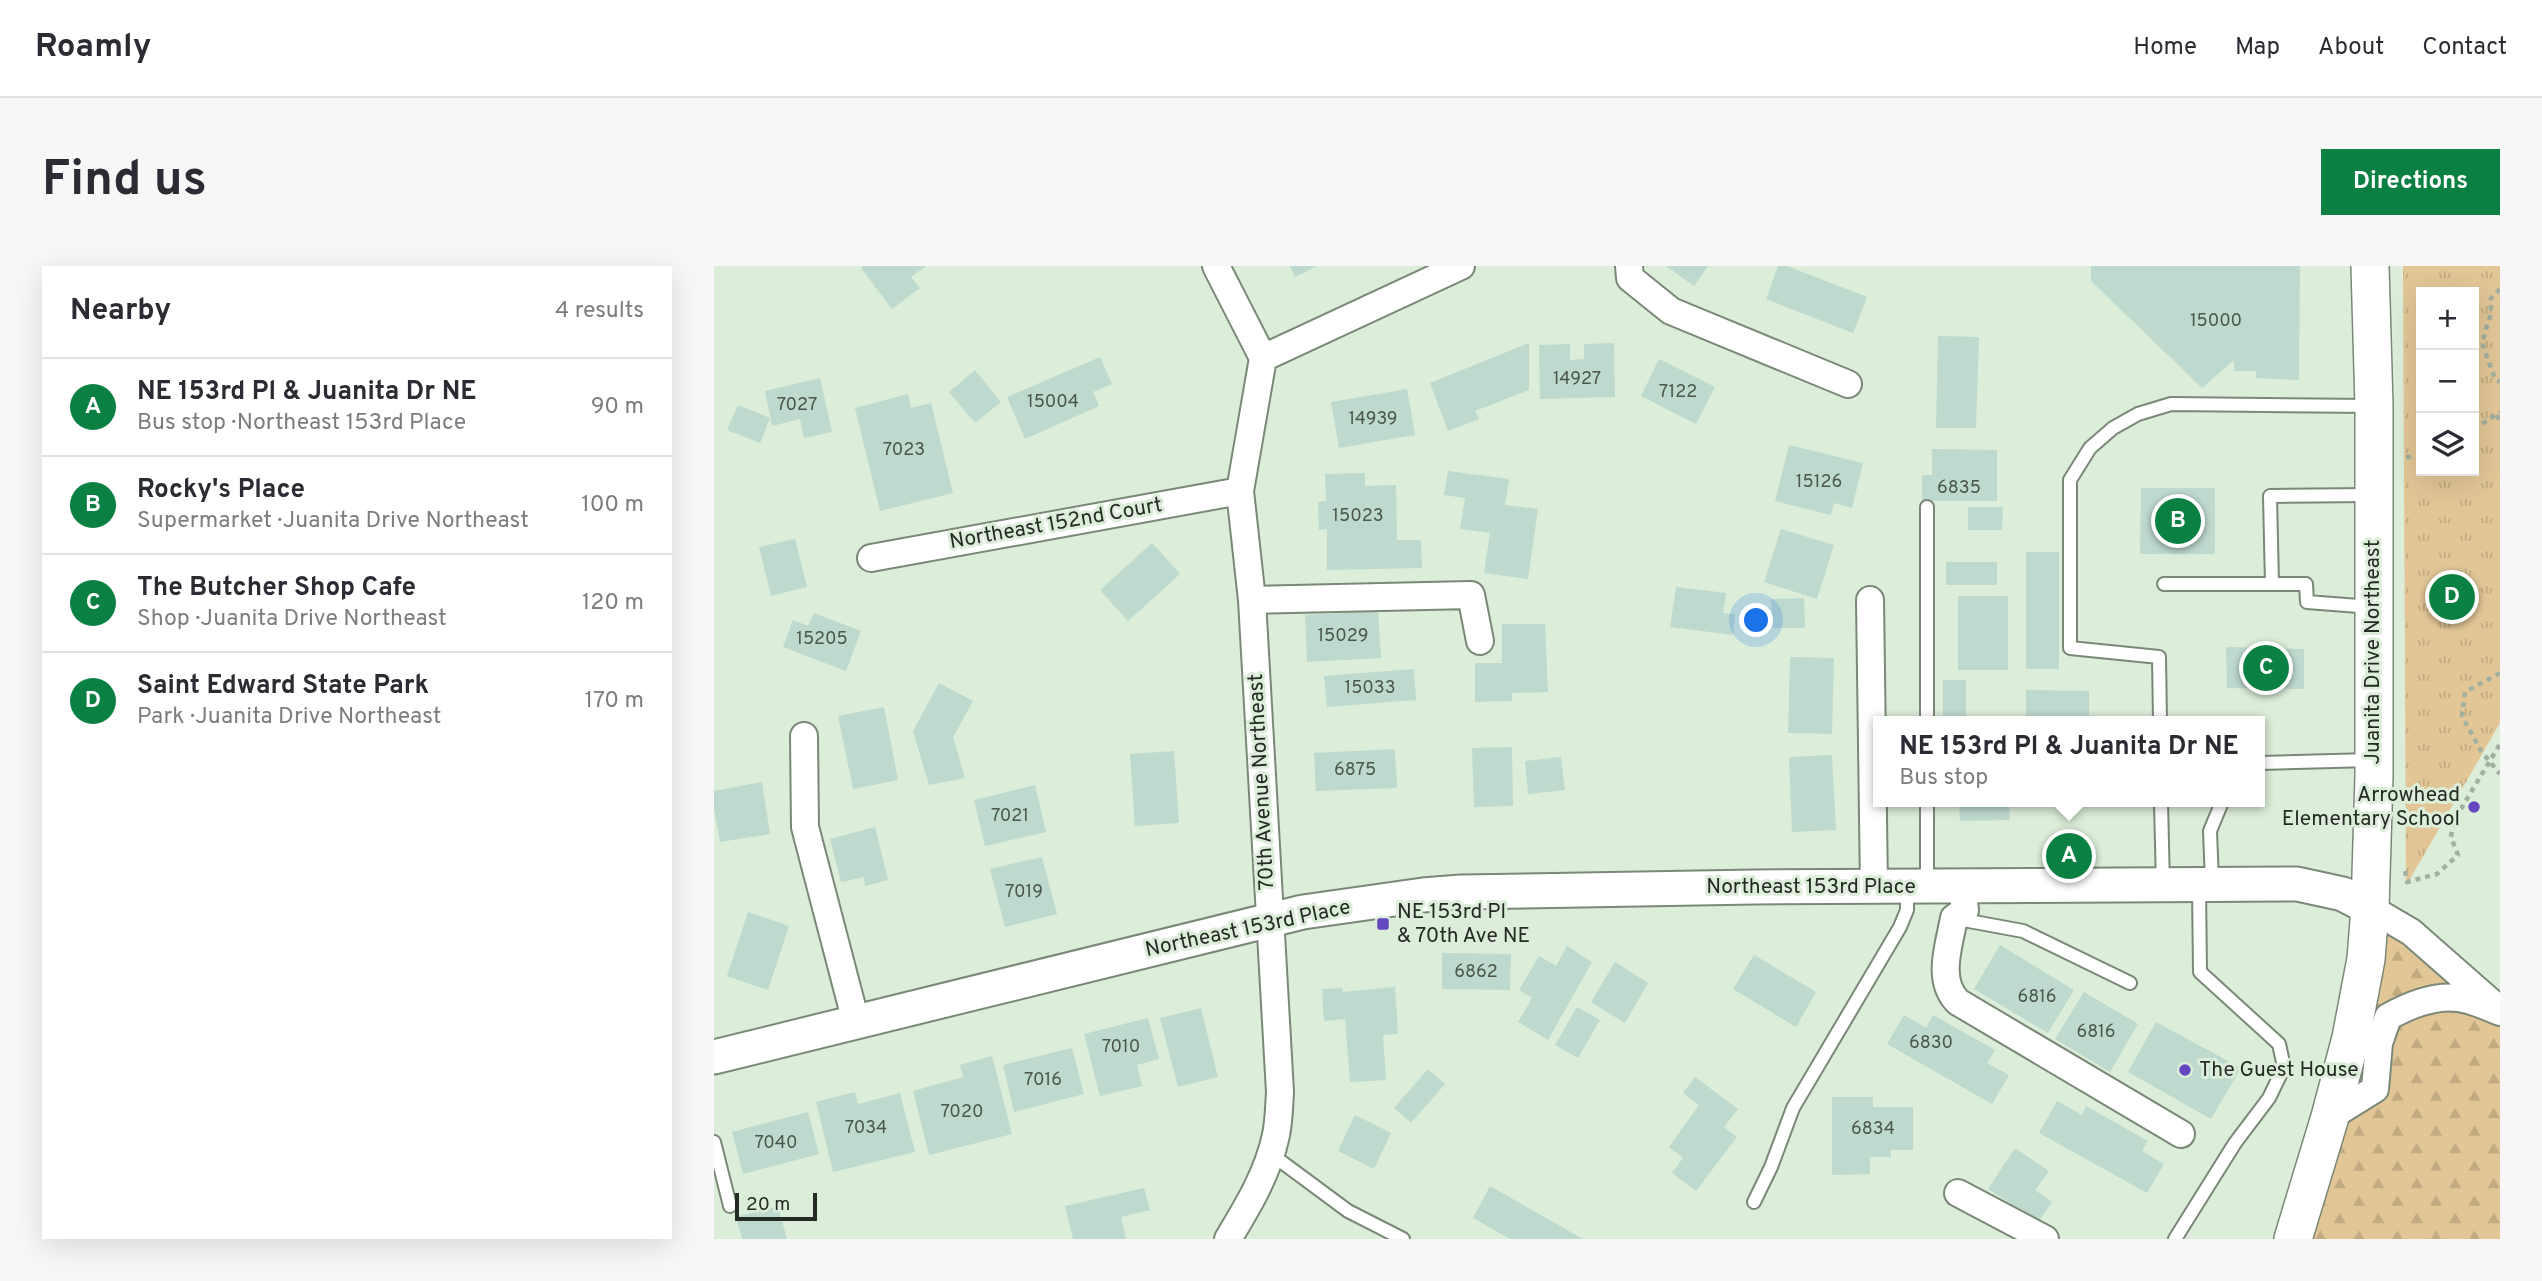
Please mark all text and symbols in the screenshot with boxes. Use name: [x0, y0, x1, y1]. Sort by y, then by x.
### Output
text: Roamly: [35, 27, 151, 69]
text: Home: [2133, 33, 2197, 63]
text: Map: [2235, 33, 2280, 63]
text: About: [2318, 33, 2384, 63]
text: Contact: [2422, 33, 2507, 63]
button: Directions: [2321, 149, 2500, 215]
text: Find us: [42, 151, 207, 213]
map controls: [2416, 287, 2479, 476]
button: +: [2416, 287, 2479, 350]
text: Nearby: [70, 293, 171, 330]
text: 4 results: [555, 297, 644, 326]
house number: 15000: [2190, 310, 2242, 333]
button: −: [2416, 350, 2479, 413]
house number: 14927: [1553, 368, 1601, 391]
text: NE 153rd Pl & Juanita Dr NE: [137, 376, 477, 409]
house number: 7122: [1659, 381, 1697, 404]
house number: 15004: [1027, 391, 1079, 414]
text: A: [85, 393, 101, 422]
text: 90 m: [591, 393, 644, 422]
house number: 7027: [777, 394, 817, 417]
house number: 14939: [1348, 408, 1398, 431]
text: Bus stop · Northeast 153rd Place: [137, 409, 466, 438]
button: layers: [2416, 413, 2479, 476]
house number: 7023: [883, 439, 925, 462]
house number: 15126: [1796, 471, 1842, 494]
text: Rocky's Place: [137, 474, 305, 507]
house number: 6835: [1937, 477, 1981, 500]
text: B: [85, 491, 101, 520]
text: 100 m: [581, 491, 644, 520]
street label: Northeast 152nd Court: [947, 492, 1165, 556]
pin: B: [2155, 495, 2201, 547]
house number: 15023: [1332, 505, 1384, 528]
text: Supermarket · Juanita Drive Northeast: [137, 507, 529, 536]
street label: Juanita Drive Northeast: [2360, 540, 2387, 764]
pin: D: [2429, 571, 2475, 623]
text: The Butcher Shop Cafe: [137, 572, 416, 605]
text: C: [86, 589, 100, 618]
text: 120 m: [582, 589, 644, 618]
your location: [1739, 603, 1773, 637]
text: Shop · Juanita Drive Northeast: [137, 605, 447, 634]
house number: 15029: [1317, 625, 1369, 648]
house number: 15205: [796, 628, 848, 651]
pin: C: [2243, 642, 2289, 694]
text: Saint Edward State Park: [137, 670, 429, 703]
street label: 70th Avenue Northeast: [1243, 673, 1281, 891]
house number: 15033: [1344, 677, 1396, 700]
text: D: [85, 687, 101, 716]
text: 170 m: [585, 687, 644, 716]
text: Park · Juanita Drive Northeast: [137, 703, 441, 732]
popup: [1873, 716, 2265, 807]
text: NE 153rd Pl & Juanita Dr NE: [1899, 731, 2239, 764]
house number: 6875: [1334, 759, 1376, 782]
text: Bus stop: [1899, 764, 1988, 793]
place label: Arrowhead Elementary School: [2282, 782, 2460, 833]
marker: Arrowhead Elementary School: [2466, 799, 2482, 815]
house number: 7021: [991, 805, 1029, 828]
pin: A: [2046, 830, 2092, 882]
street label: Northeast 153rd Place: [1706, 874, 1916, 901]
house number: 7019: [1005, 881, 1043, 904]
street label: Northeast 153rd Place: [1143, 894, 1353, 964]
place label: NE 153rd Pl & 70th Ave NE: [1397, 899, 1530, 950]
marker: NE 153rd Pl & 70th Ave NE: [1375, 916, 1391, 932]
house number: 6862: [1454, 961, 1498, 984]
house number: 6816: [2017, 986, 2057, 1009]
house number: 6816: [2076, 1021, 2116, 1044]
house number: 6830: [1909, 1032, 1953, 1055]
house number: 7010: [1102, 1036, 1140, 1059]
place label: The Guest House: [2199, 1057, 2359, 1084]
marker: The Guest House: [2177, 1062, 2193, 1078]
house number: 7016: [1024, 1069, 1062, 1092]
house number: 7020: [941, 1101, 983, 1124]
house number: 7034: [845, 1117, 887, 1140]
house number: 6834: [1851, 1118, 1895, 1141]
house number: 7040: [754, 1132, 798, 1155]
scale bar: [735, 1190, 817, 1222]
text: 20 m: [746, 1193, 790, 1217]

